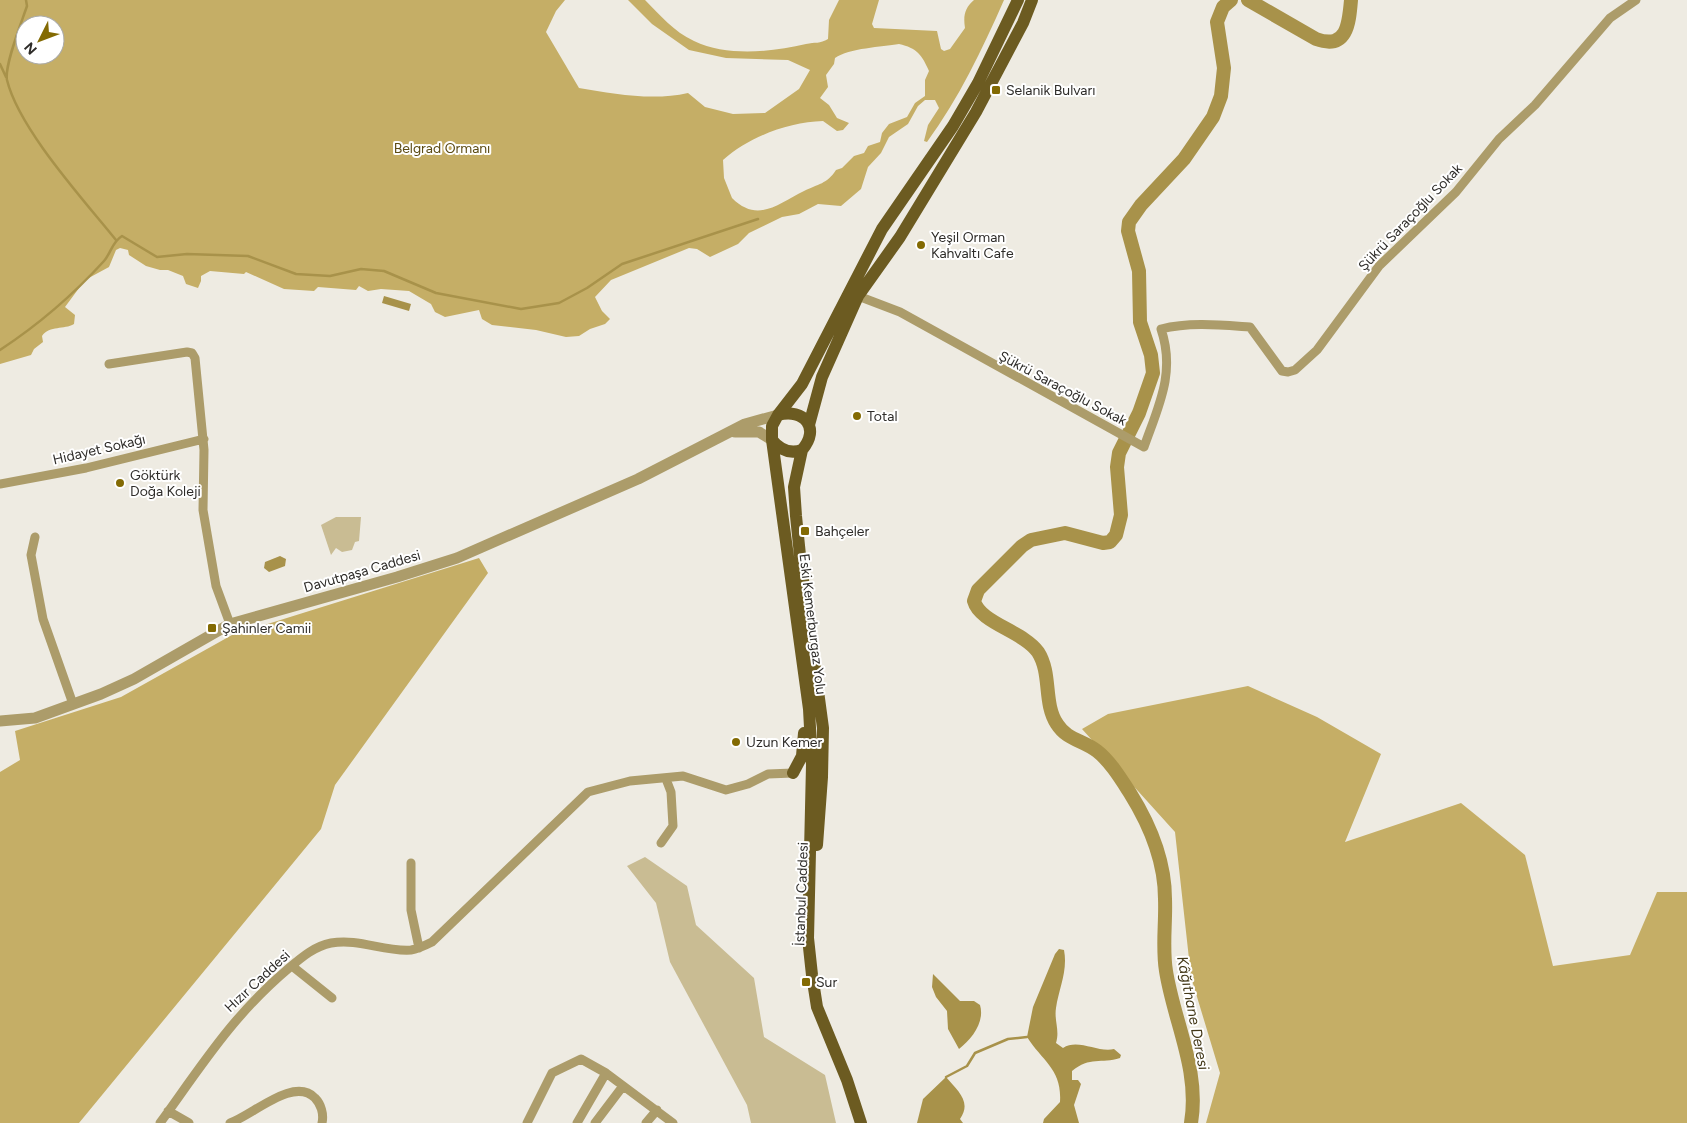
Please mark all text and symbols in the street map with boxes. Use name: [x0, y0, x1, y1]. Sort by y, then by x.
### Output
north arrow: [15, 15, 65, 65]
text: N: [21, 39, 41, 58]
place label: Selanik Bulvarı: [1006, 82, 1095, 99]
marker: Selanik Bulvarı: [990, 84, 1002, 96]
park label: Belgrad Ormanı: [394, 140, 490, 157]
street label: Şükrü Saraçoğlu Sokak: [1355, 160, 1466, 274]
place label: Yeşil Orman Kahvaltı Cafe: [931, 229, 1014, 262]
marker: Yeşil Orman Kahvaltı Cafe: [915, 239, 927, 251]
street label: Şükrü Saraçoğlu Sokak: [996, 348, 1130, 429]
place label: Total: [867, 408, 897, 425]
marker: Total: [851, 410, 863, 422]
street label: Hidayet Sokağı: [51, 431, 147, 468]
place label: Göktürk Doğa Koleji: [130, 467, 201, 500]
marker: Göktürk Doğa Koleji: [114, 477, 126, 489]
place label: Bahçeler: [815, 523, 869, 540]
marker: Bahçeler: [799, 525, 811, 537]
street label: Davutpaşa Caddesi: [302, 547, 422, 596]
street label: Eski Kemerburgaz Yolu: [795, 553, 830, 695]
place label: Şahinler Camii: [222, 620, 311, 637]
marker: Şahinler Camii: [206, 622, 218, 634]
place label: Uzun Kemer: [746, 734, 822, 751]
marker: Uzun Kemer: [730, 736, 742, 748]
street label: İstanbul Caddesi: [791, 842, 812, 946]
street label: Hızır Caddesi: [221, 947, 294, 1016]
water label: Kâğıthane Deresi: [1173, 954, 1213, 1072]
place label: Sur: [816, 974, 837, 991]
marker: Sur: [800, 976, 812, 988]

